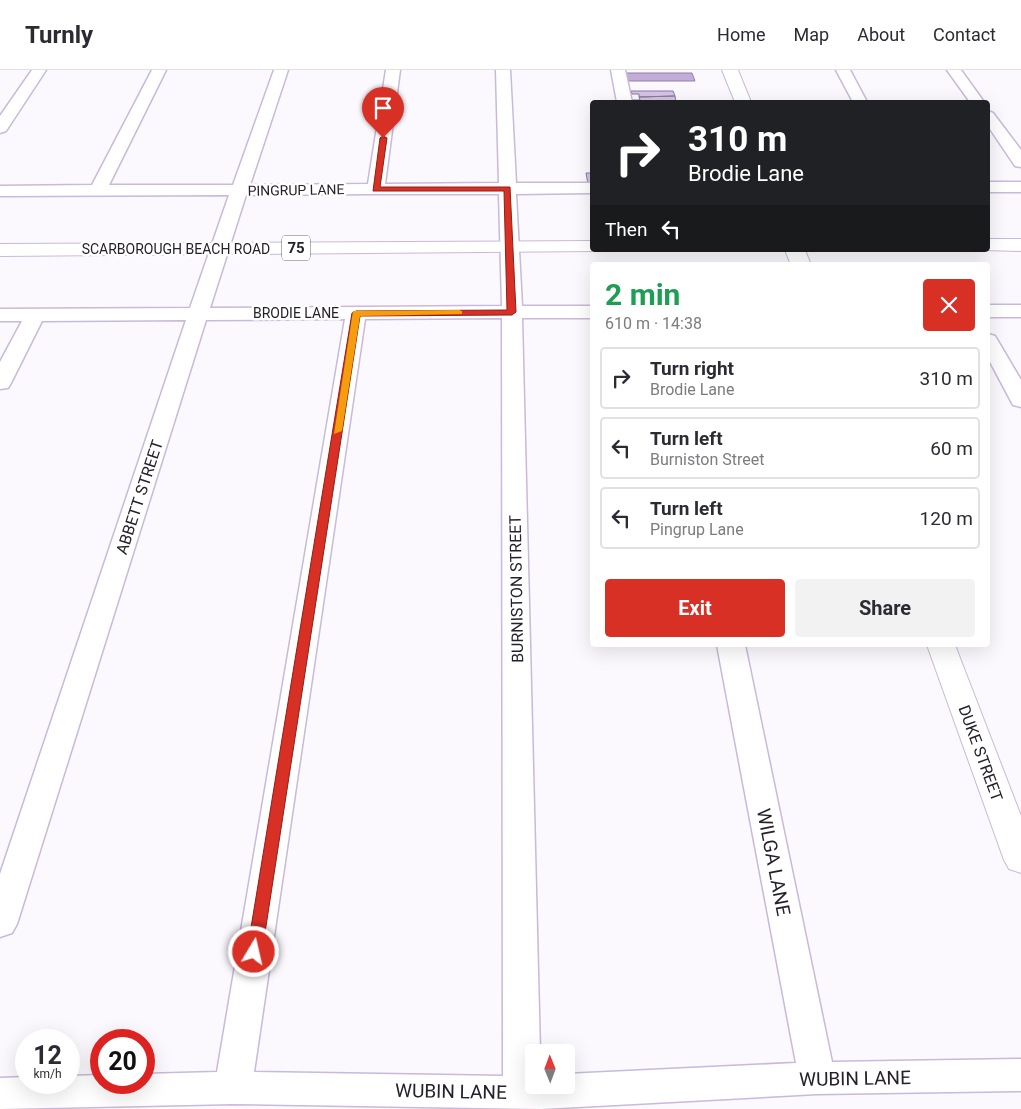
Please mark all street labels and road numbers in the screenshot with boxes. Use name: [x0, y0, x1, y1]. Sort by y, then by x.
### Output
street label: PINGRUP LANE: [247, 181, 345, 199]
road number: 75: [282, 236, 310, 260]
street label: SCARBOROUGH BEACH ROAD: [82, 241, 270, 257]
street label: BRODIE LANE: [253, 305, 339, 321]
street label: ABBETT STREET: [112, 437, 167, 557]
street label: BURNISTON STREET: [506, 514, 527, 663]
street label: DUKE STREET: [954, 703, 1007, 804]
street label: WILGA LANE: [752, 806, 795, 918]
street label: WUBIN LANE: [799, 1066, 911, 1091]
street label: WUBIN LANE: [395, 1079, 507, 1104]

